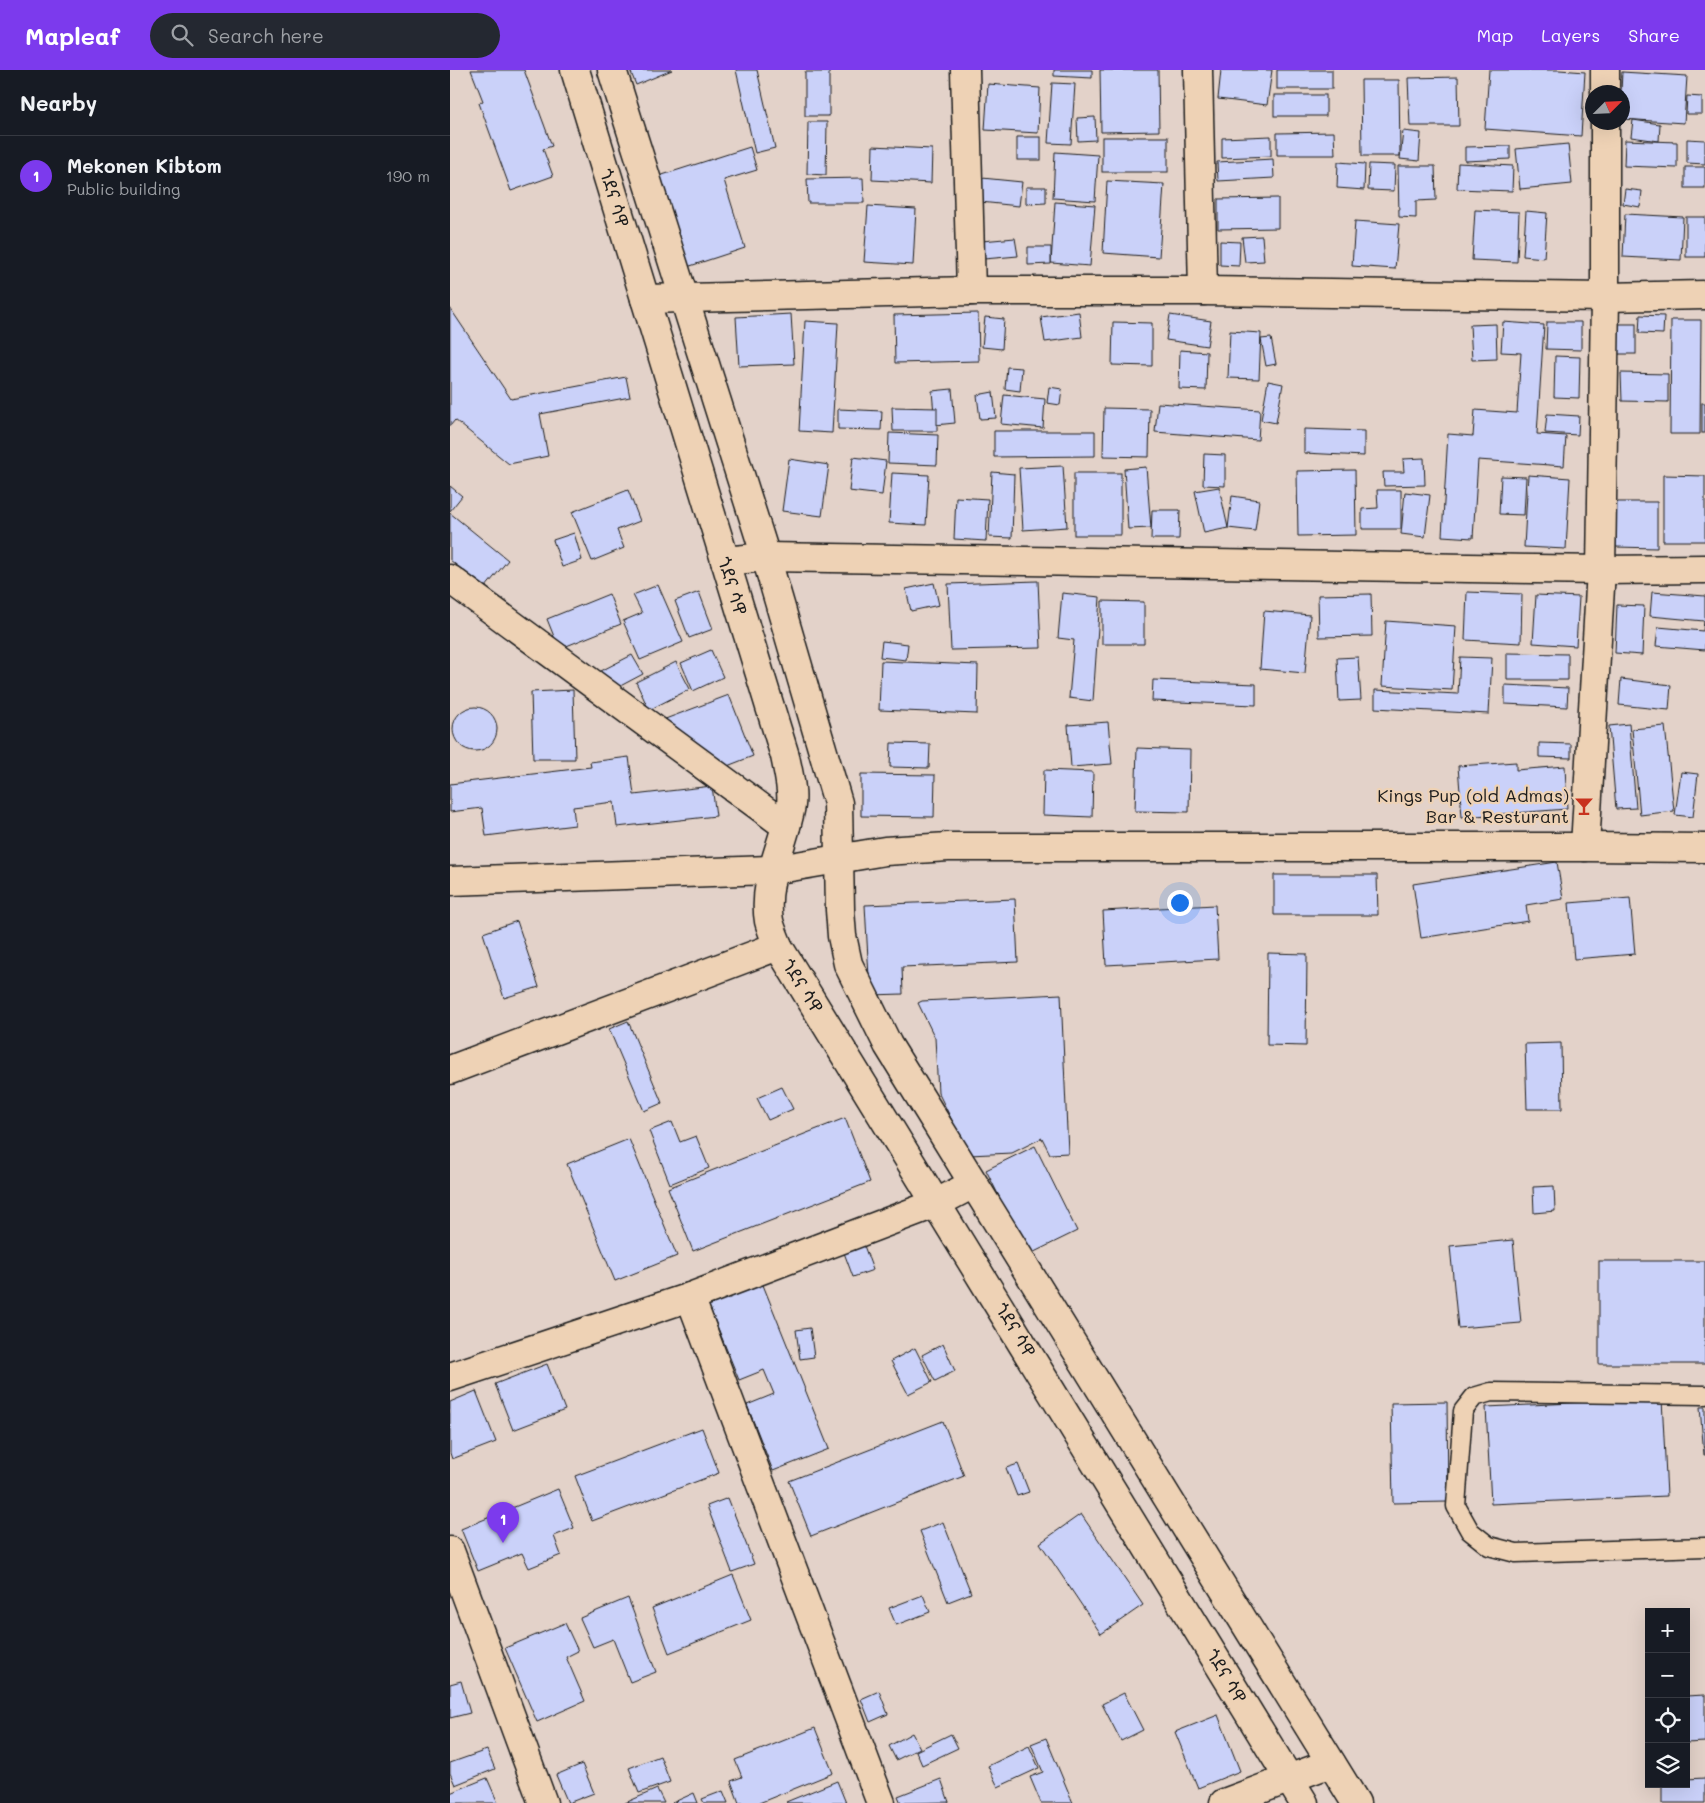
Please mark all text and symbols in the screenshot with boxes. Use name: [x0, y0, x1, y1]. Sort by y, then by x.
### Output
search box: [150, 13, 500, 58]
text: Mapleaf: [25, 20, 120, 51]
icon: search: [168, 21, 196, 49]
text: Search here: [208, 23, 324, 48]
text: Map: [1477, 23, 1513, 47]
text: Layers: [1541, 23, 1600, 47]
text: Share: [1628, 23, 1680, 47]
north arrow: [1585, 85, 1630, 130]
text: Nearby: [20, 89, 97, 116]
text: Mekonen Kibtom: [67, 153, 222, 178]
text: 1: [32, 165, 40, 186]
text: 190 m: [386, 165, 430, 186]
street label: ጎደና ሳዋ: [595, 166, 635, 230]
text: Public building: [67, 178, 180, 199]
street label: ጎደና ሳዋ: [713, 554, 753, 618]
place label: Kings Pup (old Admas) Bar & Resturant: [1377, 783, 1569, 828]
bar icon: Kings Pup (old Admas) Bar & Resturant: [1573, 795, 1595, 817]
your location: [1167, 890, 1193, 916]
street label: ጎደና ሳዋ: [777, 954, 829, 1017]
street label: ጎደና ሳዋ: [990, 1298, 1041, 1361]
pin: 1: [487, 1502, 519, 1543]
map controls: [1645, 1608, 1690, 1788]
button: +: [1645, 1608, 1690, 1653]
street label: ጎደና ሳዋ: [1201, 1644, 1252, 1707]
button: −: [1645, 1653, 1690, 1698]
button: locate: [1645, 1698, 1690, 1743]
button: layers: [1645, 1743, 1690, 1788]

